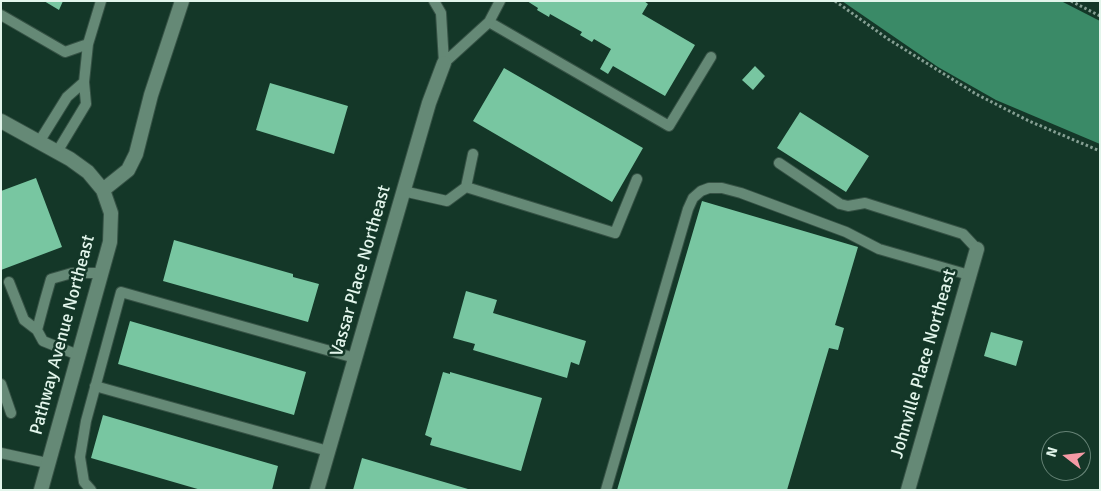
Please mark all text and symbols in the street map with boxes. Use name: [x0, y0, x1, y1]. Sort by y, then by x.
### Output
street label: Vassar Place Northeast: [326, 183, 396, 359]
street label: Pathway Avenue Northeast: [26, 233, 100, 437]
street label: Johnville Place Northeast: [887, 267, 961, 461]
north arrow: [1041, 431, 1091, 481]
text: N: [1043, 445, 1062, 459]

